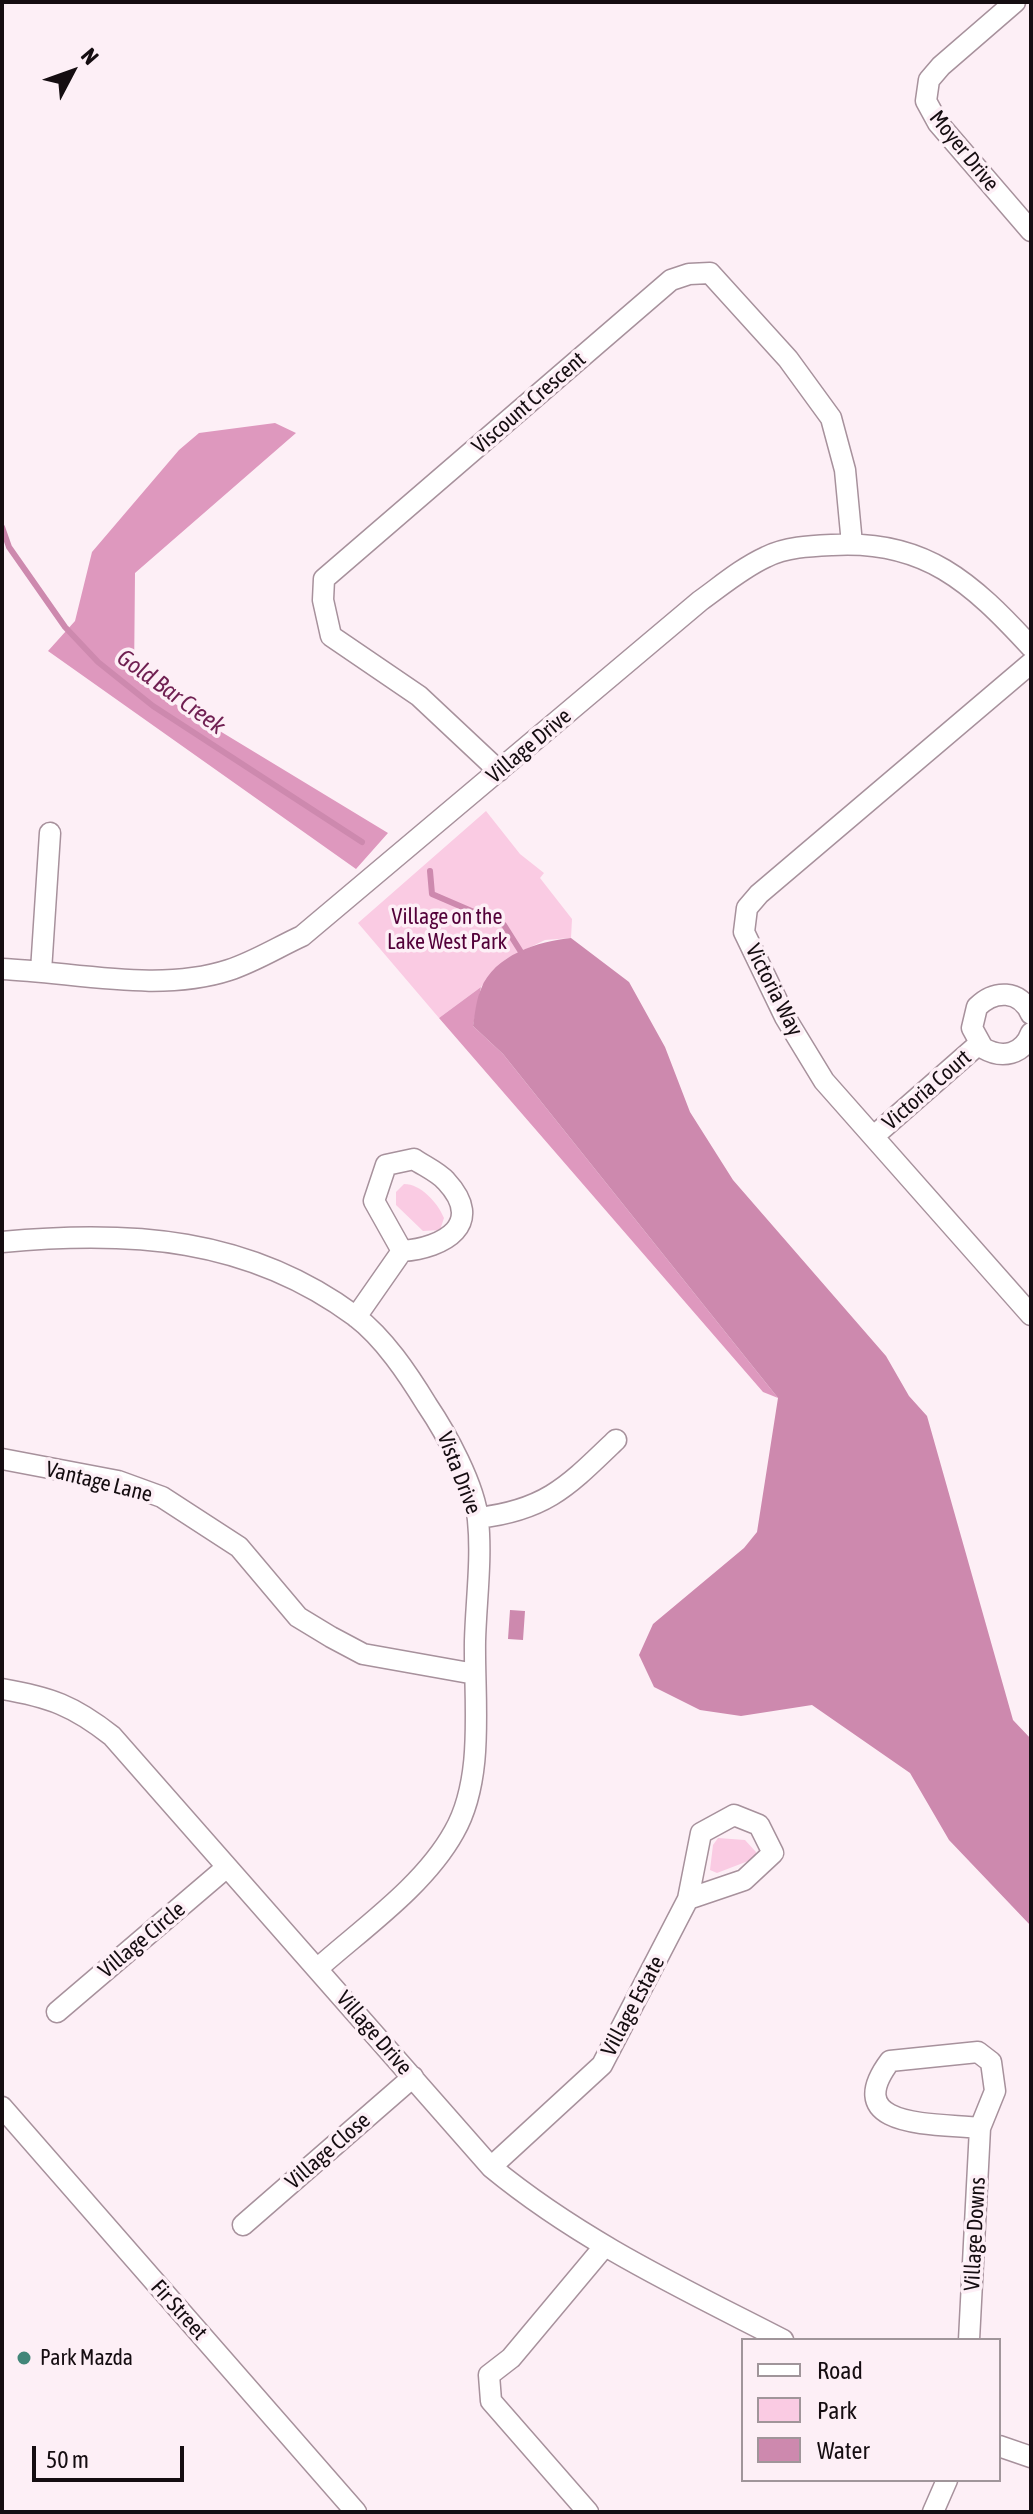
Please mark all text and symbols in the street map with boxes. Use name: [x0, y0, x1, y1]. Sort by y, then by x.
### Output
north arrow: [32, 32, 112, 112]
text: N: [76, 43, 104, 70]
street label: Moyer Drive: [924, 105, 1004, 197]
street label: Viscount Crescent: [467, 346, 591, 460]
water label: Gold Bar Creek: [111, 643, 231, 741]
street label: Village Drive: [481, 703, 577, 789]
park label: Village on the Lake West Park: [387, 904, 507, 956]
street label: Victoria Way: [740, 940, 808, 1040]
street label: Victoria Court: [877, 1044, 977, 1136]
street label: Vista Drive: [431, 1428, 487, 1518]
street label: Vantage Lane: [43, 1456, 155, 1508]
street label: Village Circle: [93, 1896, 191, 1984]
street label: Village Estate: [596, 1951, 670, 2061]
street label: Village Drive: [330, 1986, 418, 2080]
street label: Village Close: [280, 2107, 376, 2195]
street label: Village Downs: [959, 2177, 991, 2291]
street label: Fir Street: [145, 2275, 213, 2345]
legend: [741, 2338, 1001, 2482]
place label: Park Mazda: [40, 2345, 133, 2371]
marker: Park Mazda: [15, 2349, 33, 2367]
text: Road: [817, 2357, 863, 2384]
text: Park: [817, 2397, 857, 2424]
scale bar: [36, 2430, 188, 2480]
text: Water: [817, 2437, 870, 2464]
text: 50 m: [46, 2446, 89, 2473]

